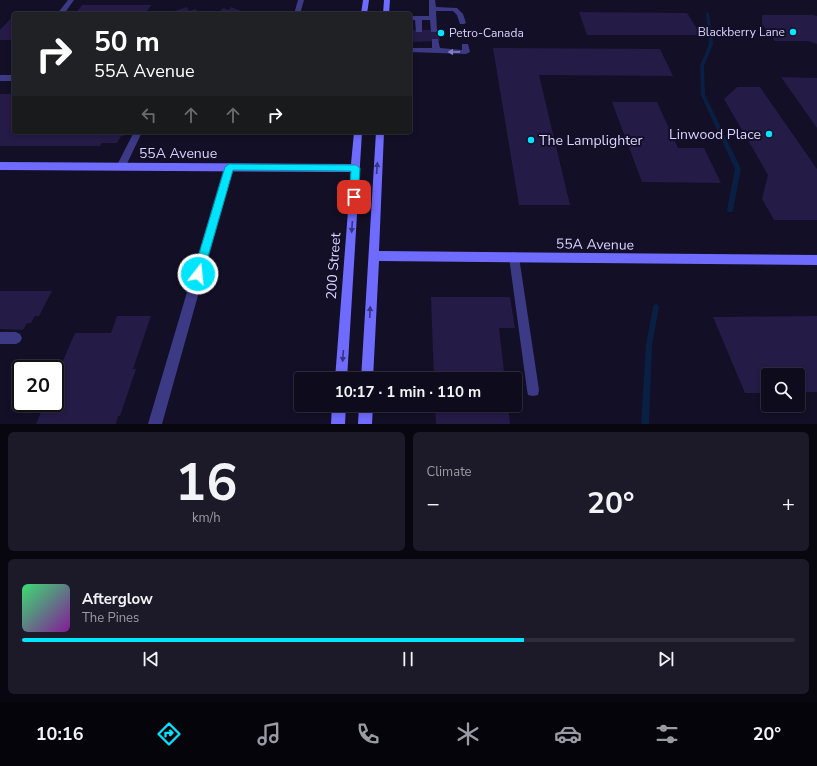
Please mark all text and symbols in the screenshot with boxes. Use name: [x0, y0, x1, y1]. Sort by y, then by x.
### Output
text: 50 m: [94, 23, 160, 61]
place label: Blackberry Lane: [698, 24, 785, 40]
place label: Petro-Canada: [449, 25, 524, 41]
marker: Blackberry Lane: [788, 27, 798, 37]
icon: right: [28, 28, 80, 80]
marker: Petro-Canada: [436, 28, 446, 38]
one-way arrow: [447, 49, 460, 55]
text: 55A Avenue: [94, 59, 195, 83]
icon: left: [138, 104, 160, 126]
icon: ahead: [180, 104, 202, 126]
icon: ahead: [222, 104, 244, 126]
icon: right: [264, 104, 286, 126]
place label: Linwood Place: [669, 125, 761, 144]
marker: Linwood Place: [764, 129, 774, 139]
place label: The Lamplighter: [539, 131, 642, 150]
marker: The Lamplighter: [526, 135, 536, 145]
street label: 55A Avenue: [139, 144, 217, 163]
one-way arrow: [374, 162, 381, 174]
pin: [337, 180, 371, 214]
icon: arrive: [343, 186, 365, 208]
one-way arrow: [349, 221, 355, 234]
street label: 200 Street: [322, 232, 345, 300]
street label: 55A Avenue: [556, 234, 634, 255]
position arrow: [177, 253, 219, 295]
one-way arrow: [367, 306, 374, 318]
one-way arrow: [339, 350, 346, 363]
speed limit sign: 20: [12, 360, 64, 412]
map controls: [761, 368, 805, 412]
button: search: [761, 368, 805, 412]
text: 10:17 · 1 min · 110 m: [335, 382, 481, 402]
text: 16: [175, 447, 237, 518]
text: Climate: [427, 463, 472, 481]
text: 20°: [587, 483, 634, 524]
text: −: [427, 489, 440, 519]
text: +: [782, 489, 795, 519]
text: km/h: [192, 509, 221, 527]
text: Afterglow: [82, 589, 153, 609]
text: The Pines: [82, 609, 139, 627]
icon: previous: [140, 648, 162, 670]
icon: pause: [397, 648, 419, 670]
icon: next: [655, 648, 677, 670]
icon: directions: [155, 720, 183, 748]
icon: music: [255, 720, 283, 748]
icon: phone: [354, 720, 382, 748]
icon: climate: [454, 720, 482, 748]
icon: car: [554, 720, 582, 748]
icon: filters: [653, 720, 681, 748]
text: 10:16: [36, 722, 83, 746]
text: 20°: [753, 722, 781, 746]

